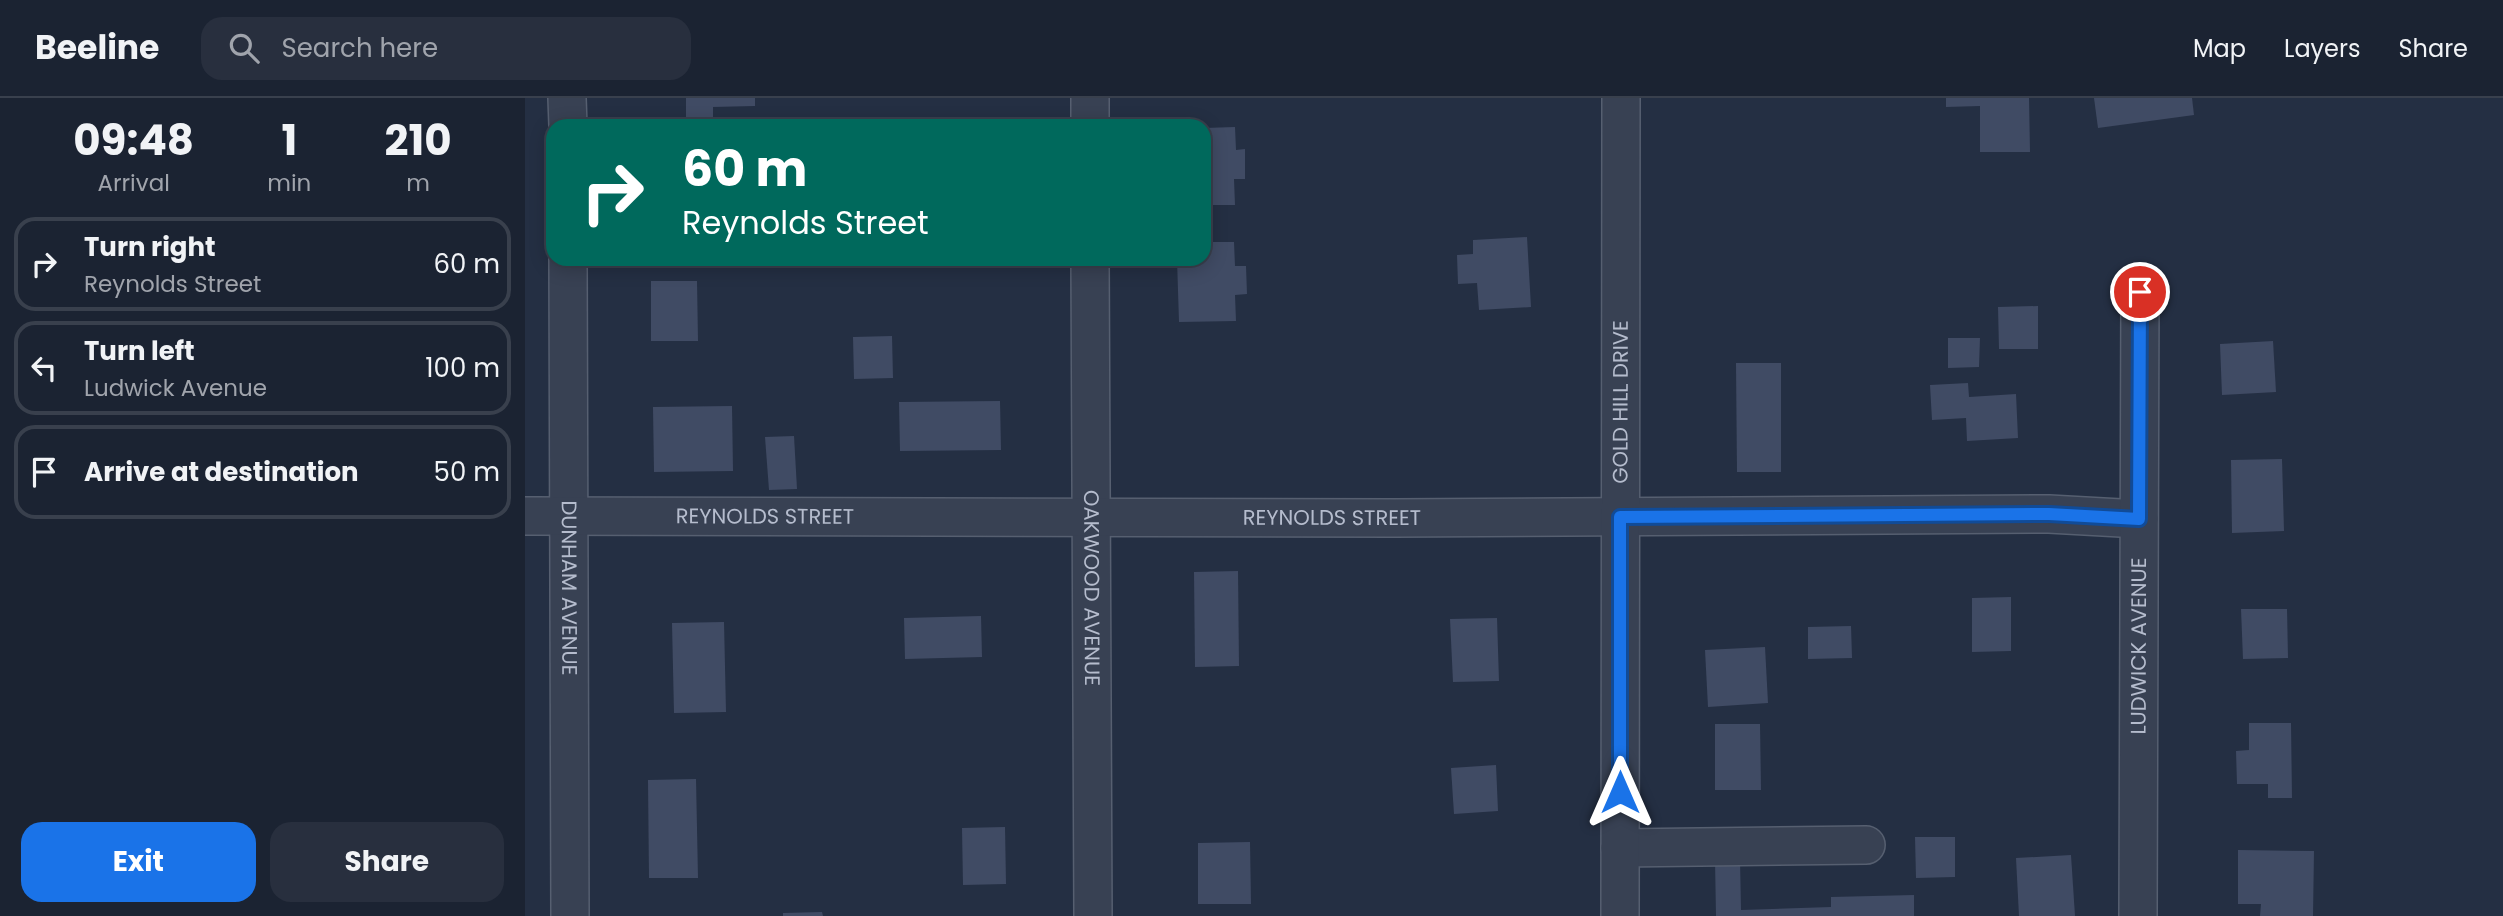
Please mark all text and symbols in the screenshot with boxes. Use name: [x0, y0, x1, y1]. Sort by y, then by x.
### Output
search box: [201, 17, 691, 80]
text: Beeline: [35, 24, 159, 71]
icon: search: [225, 29, 263, 67]
text: Search here: [281, 30, 438, 66]
text: Map: [2193, 32, 2246, 65]
text: Layers: [2284, 32, 2360, 65]
text: Share: [2398, 32, 2468, 65]
text: 09:48: [73, 111, 194, 170]
text: 1: [281, 111, 297, 170]
text: 210: [385, 111, 452, 170]
text: 60 m: [682, 135, 807, 203]
icon: right: [567, 147, 658, 238]
text: Arrival: [97, 167, 170, 199]
text: min: [267, 167, 311, 199]
text: m: [406, 167, 430, 199]
text: Reynolds Street: [682, 200, 929, 245]
text: Turn right: [84, 229, 216, 265]
icon: right: [25, 245, 63, 283]
text: 60 m: [433, 246, 500, 282]
pin: [2110, 262, 2170, 322]
text: Reynolds Street: [84, 268, 261, 300]
icon: arrive: [2121, 273, 2159, 311]
street label: GOLD HILL DRIVE: [1606, 320, 1635, 484]
text: Turn left: [84, 333, 195, 369]
icon: left: [25, 349, 63, 387]
text: 100 m: [425, 350, 500, 386]
text: Ludwick Avenue: [84, 372, 267, 404]
icon: arrive: [25, 453, 63, 491]
text: Arrive at destination: [84, 454, 359, 490]
text: 50 m: [434, 454, 500, 490]
street label: OAKWOOD AVENUE: [1077, 490, 1107, 686]
street label: DUNHAM AVENUE: [555, 500, 584, 676]
street label: REYNOLDS STREET: [676, 501, 854, 531]
street label: REYNOLDS STREET: [1243, 503, 1421, 532]
street label: LUDWICK AVENUE: [2124, 557, 2153, 735]
position arrow: [1583, 755, 1657, 829]
button: Exit: [21, 822, 256, 902]
button: Share: [270, 822, 504, 902]

